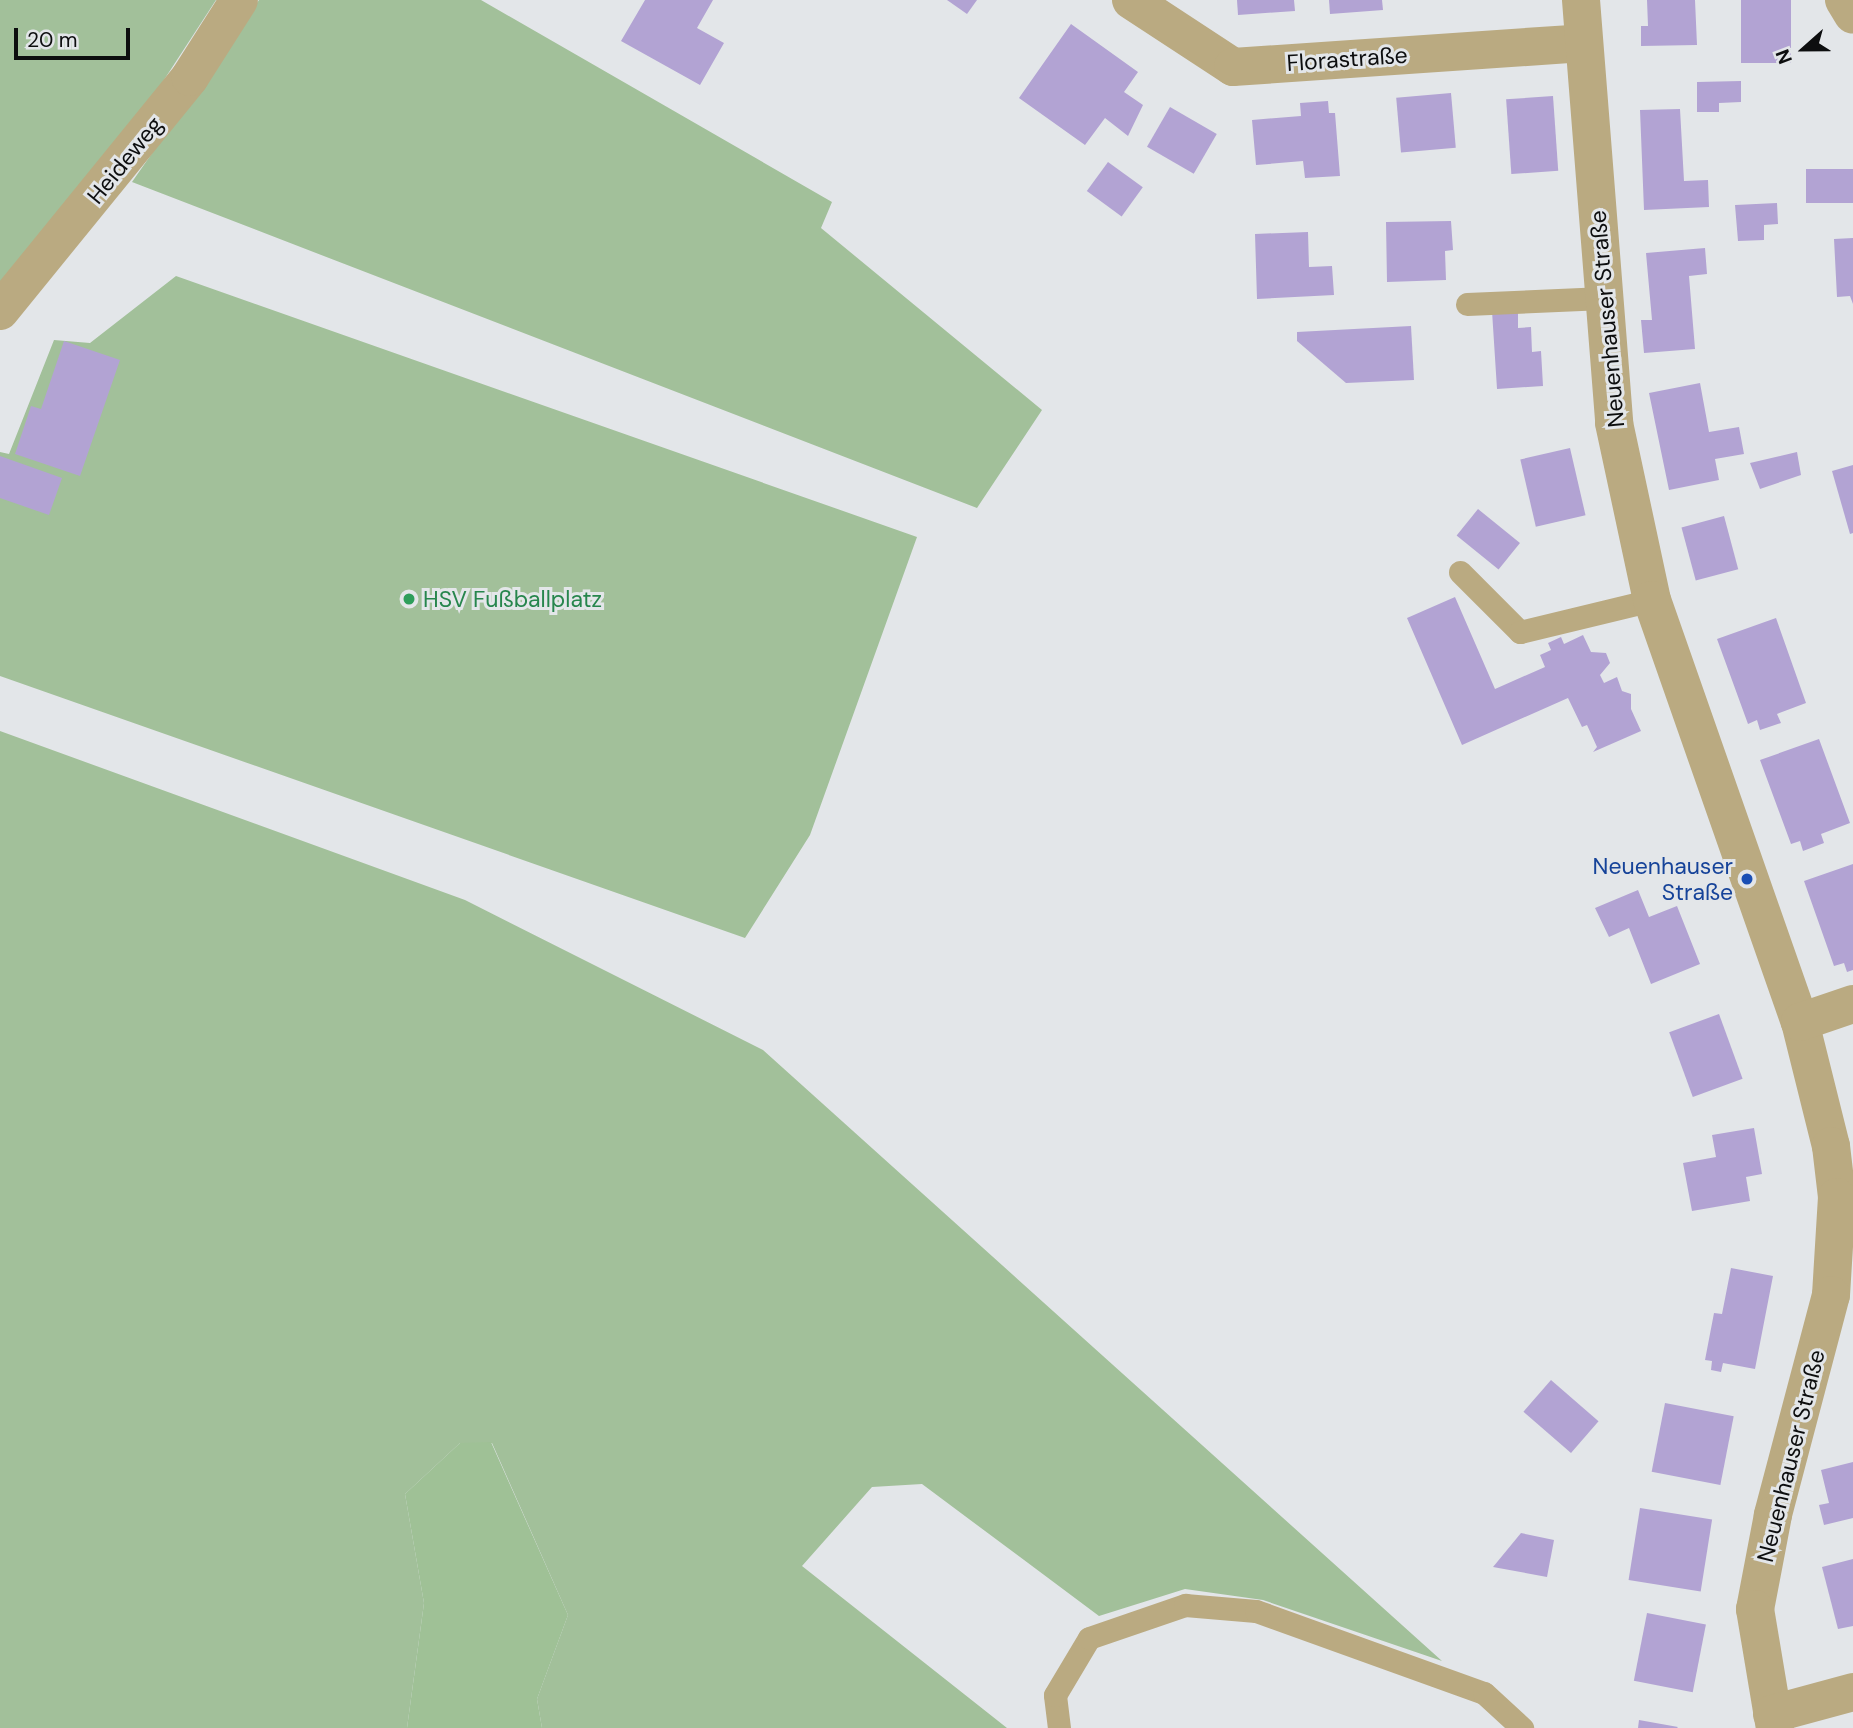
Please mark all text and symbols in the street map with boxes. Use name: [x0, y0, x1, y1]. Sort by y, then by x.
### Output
scale bar: [18, 14, 133, 58]
north arrow: [1769, 14, 1839, 84]
text: 20 m: [27, 26, 78, 54]
street label: Florastraße: [1286, 41, 1408, 77]
text: N: [1770, 46, 1798, 68]
street label: Heideweg: [81, 111, 169, 209]
street label: Neuenhauser Straße: [1584, 209, 1630, 429]
place label: HSV Fußballplatz: [423, 585, 602, 613]
marker: HSV Fußballplatz: [401, 591, 417, 607]
place label: Neuenhauser Straße: [1593, 852, 1733, 906]
marker: Neuenhauser Straße: [1739, 871, 1755, 887]
street label: Neuenhauser Straße: [1751, 1347, 1831, 1565]

